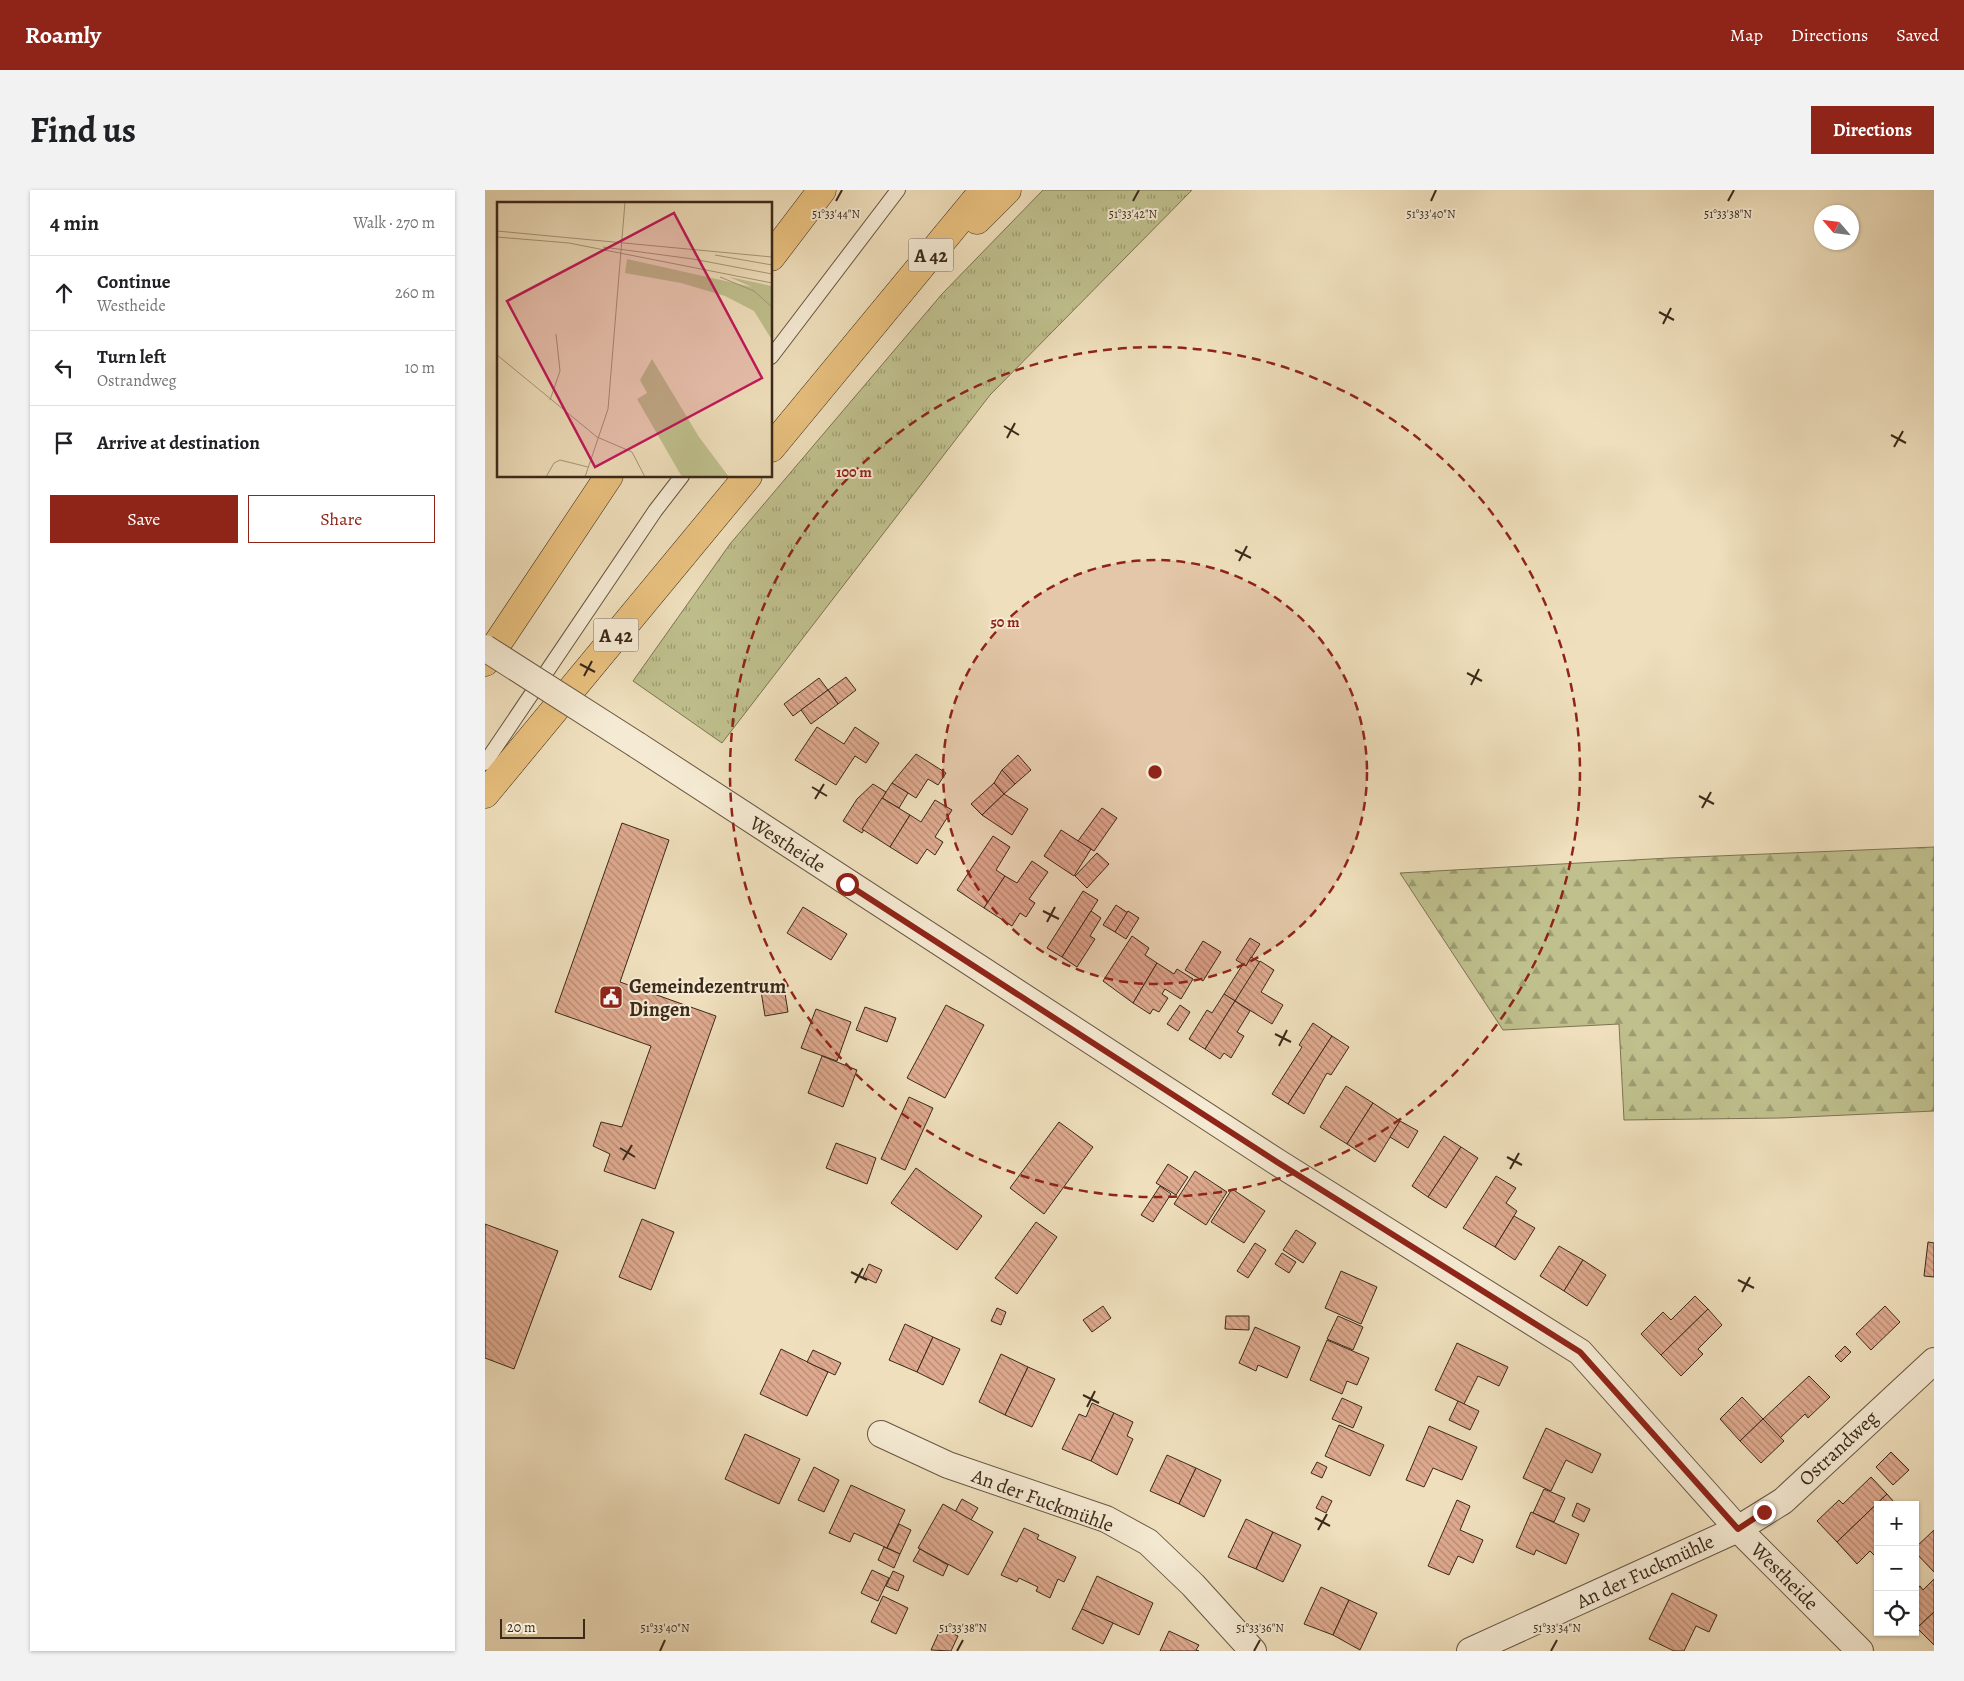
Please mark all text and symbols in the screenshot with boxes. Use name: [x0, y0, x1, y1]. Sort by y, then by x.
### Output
text: Roamly: [25, 19, 101, 51]
text: Map: [1730, 23, 1763, 47]
text: Directions: [1791, 23, 1868, 47]
text: Saved: [1896, 23, 1939, 47]
text: Find us: [30, 106, 136, 154]
button: Directions: [1811, 106, 1934, 154]
inset map: [497, 202, 773, 478]
north arrow: [1814, 205, 1859, 250]
text: 51°33'44"N: [812, 206, 860, 222]
text: 51°33'42"N: [1109, 206, 1158, 222]
text: 51°33'40"N: [1406, 206, 1456, 222]
text: 51°33'38"N: [1704, 206, 1752, 222]
text: 4 min: [50, 209, 99, 237]
text: Walk · 270 m: [353, 212, 435, 234]
road number: A 42: [909, 238, 953, 272]
text: Continue: [97, 269, 171, 295]
icon: ahead: [50, 279, 78, 307]
text: 260 m: [395, 282, 435, 304]
text: Westheide: [97, 295, 166, 317]
text: Turn left: [97, 344, 166, 370]
icon: left: [50, 354, 78, 382]
text: 10 m: [405, 357, 435, 379]
text: Ostrandweg: [97, 370, 177, 392]
icon: arrive: [50, 429, 78, 457]
text: Arrive at destination: [97, 430, 260, 456]
text: 100 m: [836, 462, 872, 482]
button: Save: [50, 495, 238, 543]
button: Share: [248, 495, 435, 543]
text: 50 m: [990, 612, 1020, 632]
road number: A 42: [593, 618, 639, 652]
centre of rings: [1146, 763, 1164, 781]
street label: Westheide: [744, 809, 831, 879]
route start: [836, 873, 859, 896]
place label: Gemeindezentrum Dingen: [629, 973, 786, 1023]
public building icon: Gemeindezentrum Dingen: [598, 984, 624, 1010]
street label: Ostrandweg: [1793, 1405, 1884, 1492]
street label: An der Fuckmühle: [967, 1462, 1117, 1539]
route end: [1753, 1501, 1776, 1524]
map controls: [1874, 1501, 1919, 1636]
button: +: [1874, 1501, 1919, 1546]
street label: An der Fuckmühle: [1571, 1528, 1718, 1616]
street label: Westheide: [1744, 1536, 1825, 1616]
button: −: [1874, 1546, 1919, 1591]
button: locate: [1874, 1591, 1919, 1636]
scale bar: [500, 1616, 585, 1639]
text: 20 m: [507, 1618, 536, 1637]
text: 51°33'40"N: [640, 1620, 690, 1636]
text: 51°33'38"N: [939, 1620, 987, 1636]
text: 51°33'36"N: [1236, 1620, 1284, 1636]
text: 51°33'34"N: [1533, 1620, 1581, 1636]

